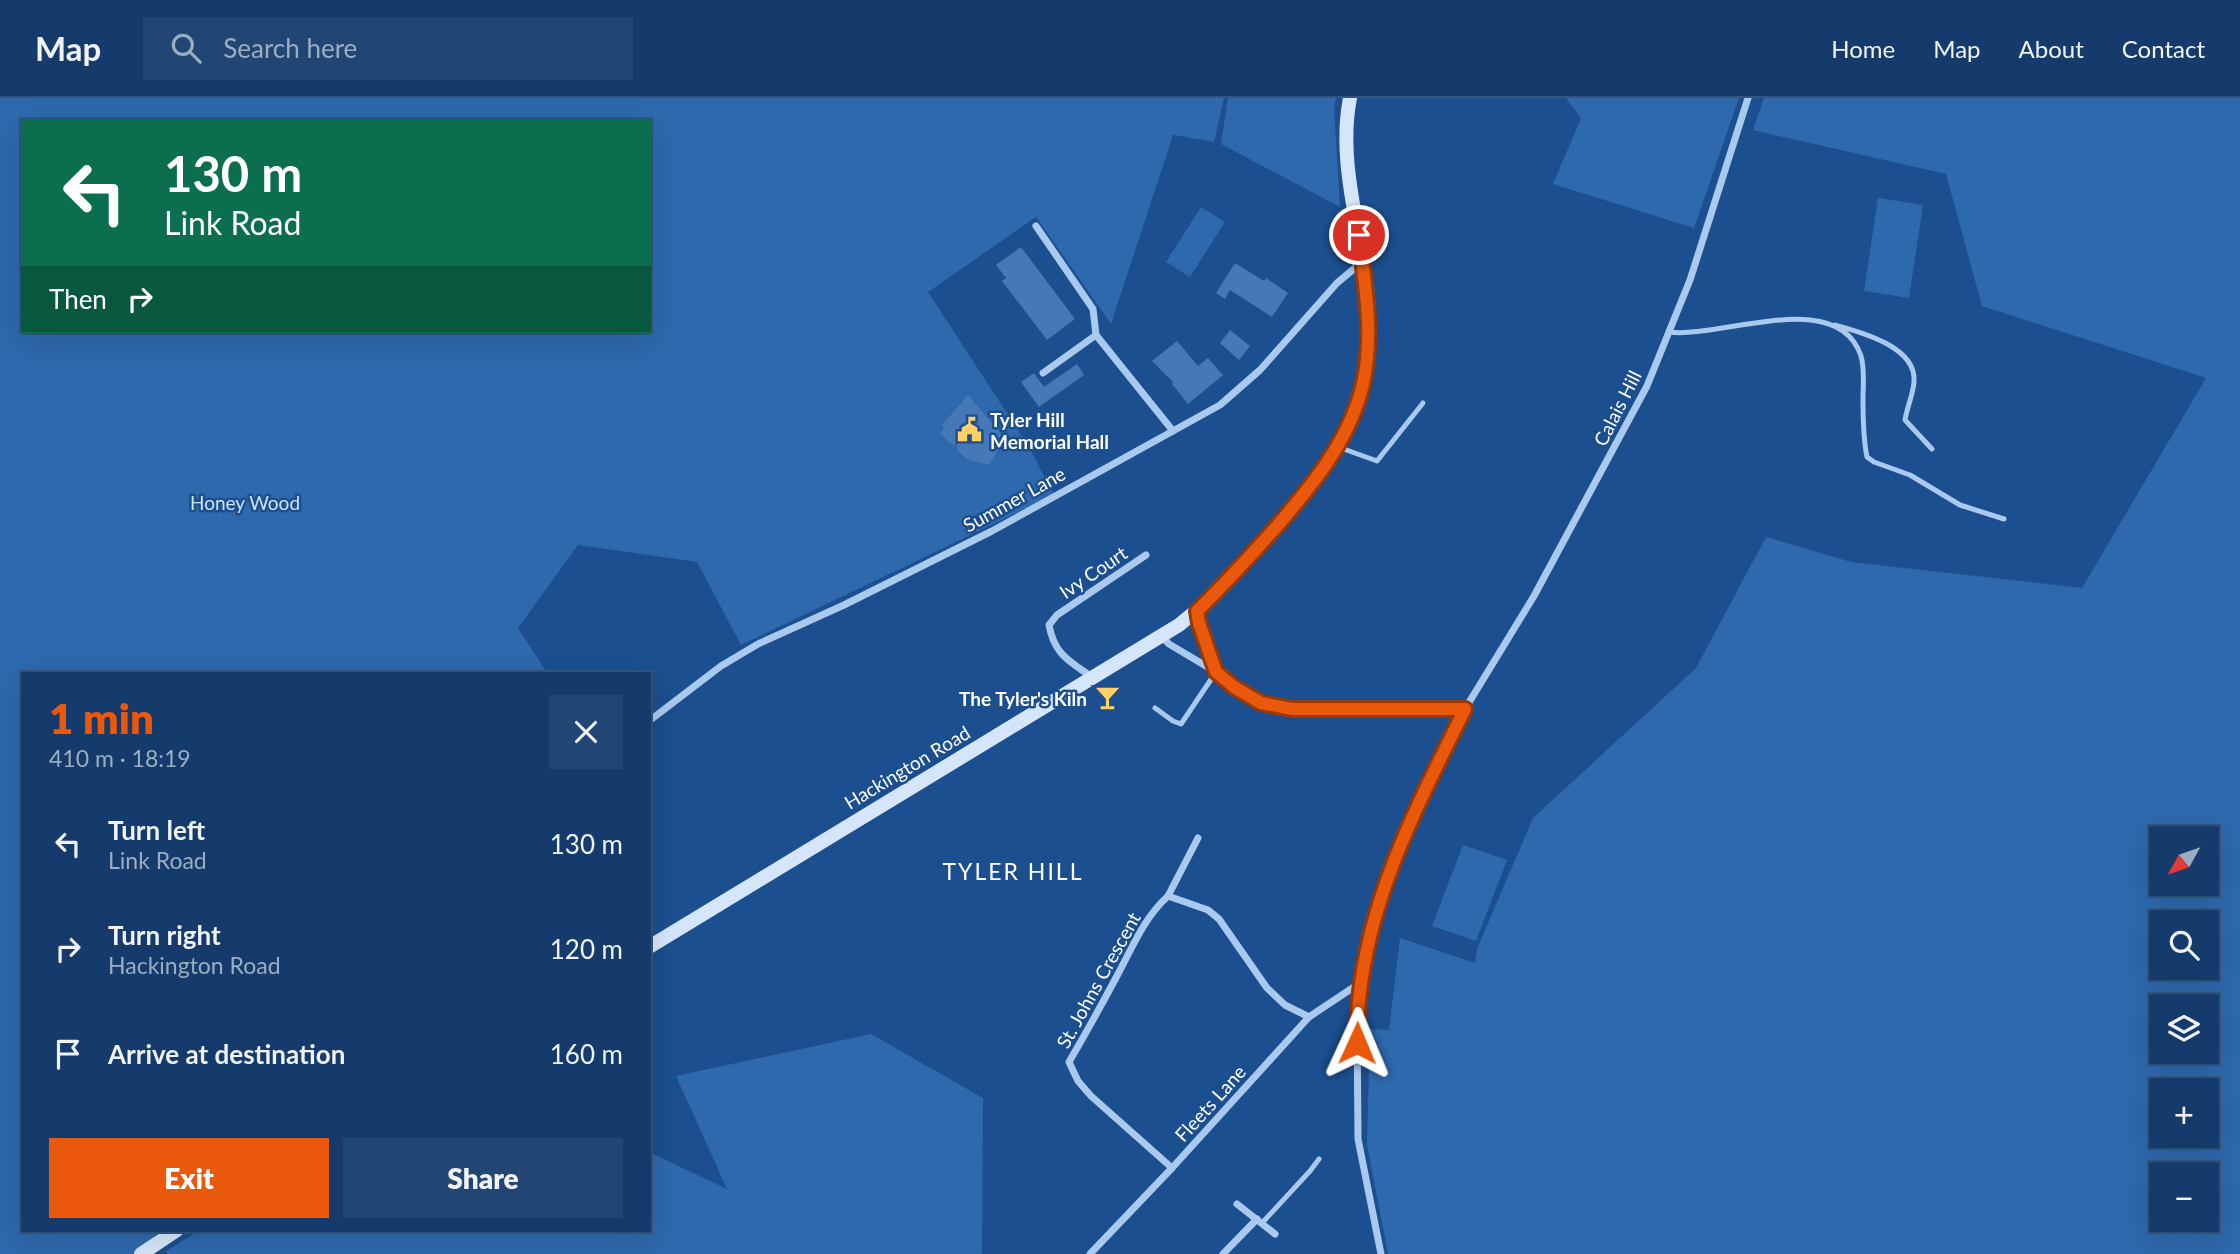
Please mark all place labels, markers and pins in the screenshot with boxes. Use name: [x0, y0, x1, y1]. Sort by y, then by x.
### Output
pin: [1329, 205, 1389, 265]
place label: Tyler Hill Memorial Hall: [990, 408, 1109, 453]
public building icon: Tyler Hill Memorial Hall: [956, 416, 984, 444]
bar icon: The Tyler's Kiln: [1093, 684, 1121, 712]
place label: The Tyler's Kiln: [959, 687, 1087, 710]

